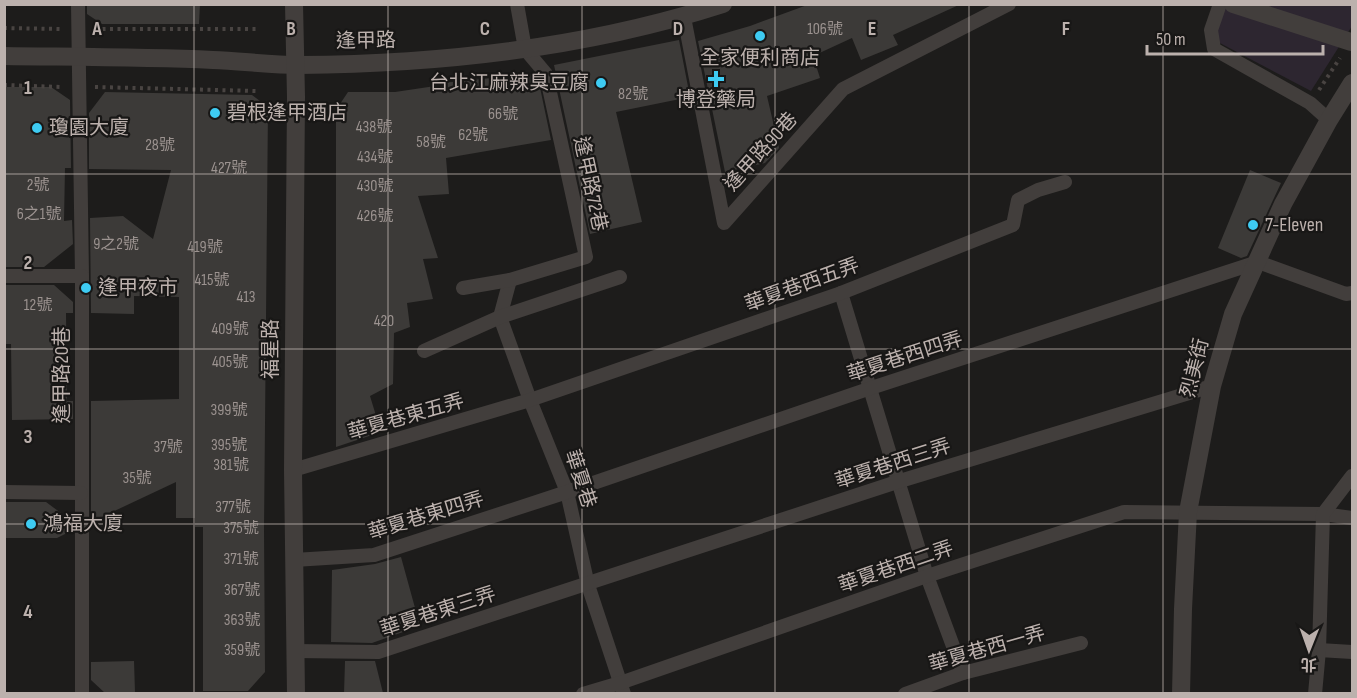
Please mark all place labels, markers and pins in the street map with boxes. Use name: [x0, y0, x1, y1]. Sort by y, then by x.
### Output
marker: 全家便利商店: [753, 29, 767, 43]
place label: 全家便利商店: [700, 46, 820, 70]
place label: 台北江麻辣臭豆腐: [429, 71, 589, 95]
marker: 博登藥局: [709, 72, 723, 86]
marker: 台北江麻辣臭豆腐: [594, 76, 608, 90]
place label: 博登藥局: [676, 88, 756, 112]
place label: 碧根逢甲酒店: [227, 101, 347, 125]
marker: 碧根逢甲酒店: [208, 106, 222, 120]
place label: 瓊園大廈: [49, 116, 129, 140]
marker: 瓊園大廈: [30, 121, 44, 135]
place label: 7-Eleven: [1265, 213, 1323, 237]
marker: 7-Eleven: [1246, 218, 1260, 232]
place label: 逢甲夜市: [98, 276, 178, 300]
marker: 逢甲夜市: [79, 281, 93, 295]
place label: 鴻福大廈: [43, 512, 123, 536]
marker: 鴻福大廈: [24, 517, 38, 531]

